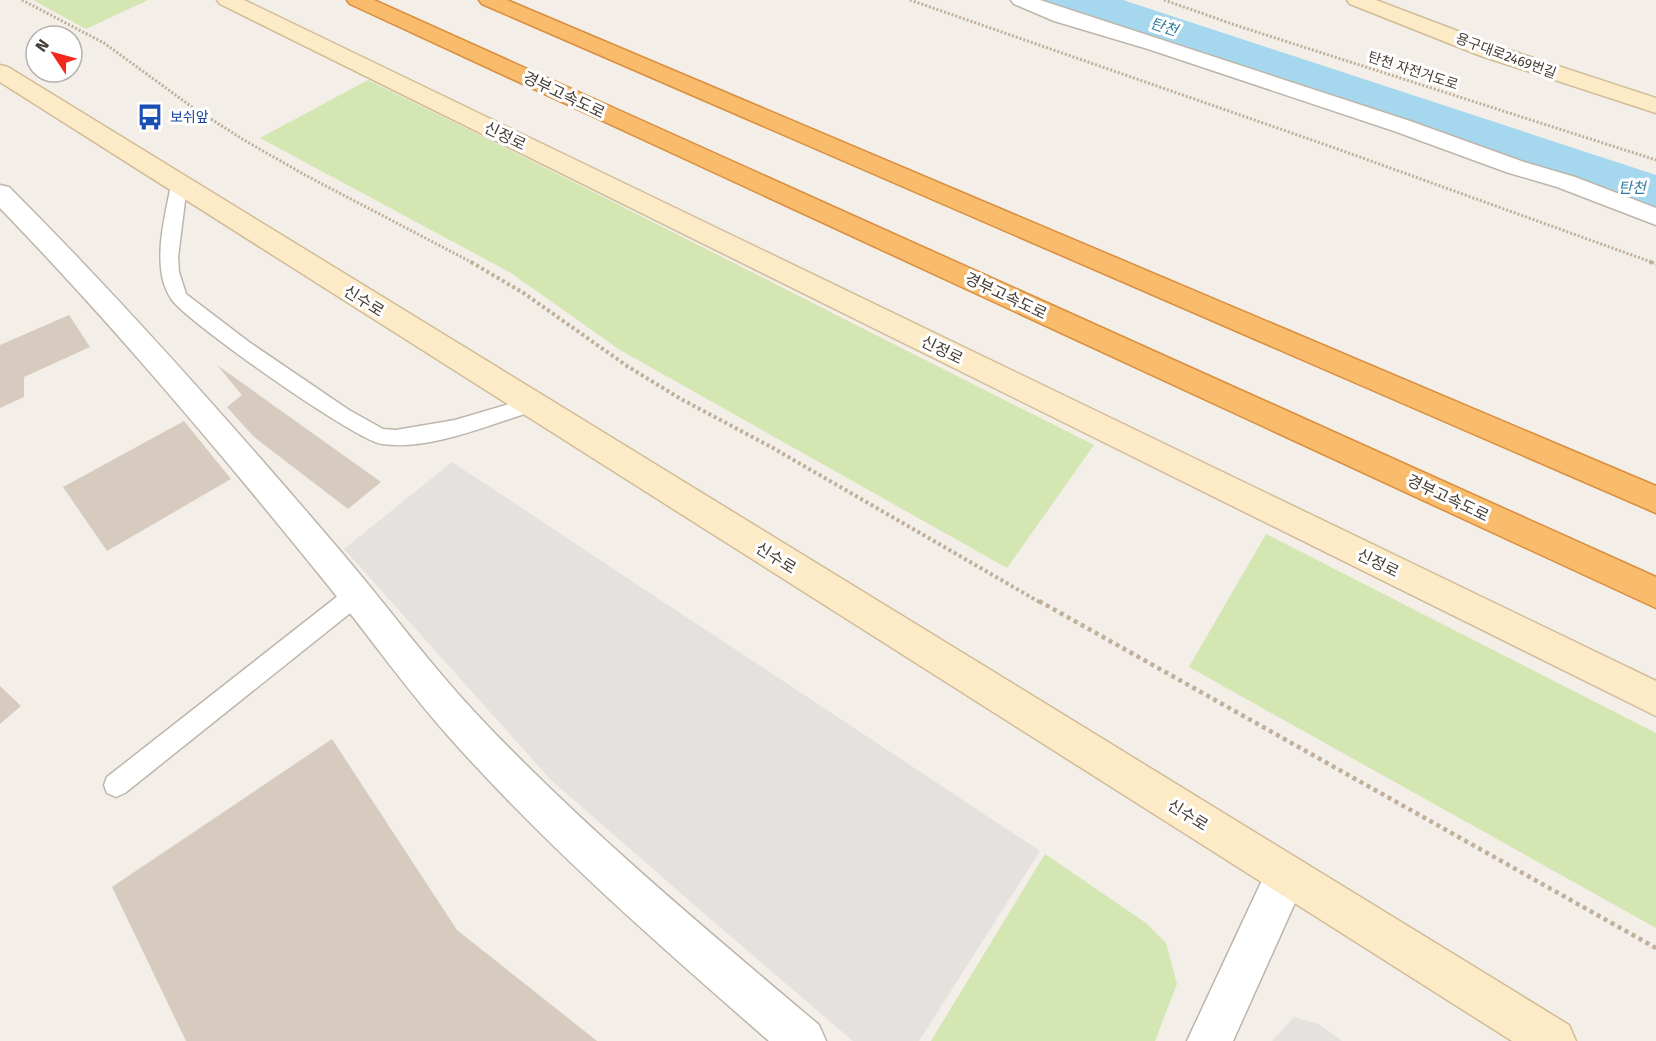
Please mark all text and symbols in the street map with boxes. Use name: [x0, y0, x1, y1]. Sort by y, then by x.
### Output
water label: 탄천: [1148, 14, 1182, 41]
north arrow: [24, 24, 84, 84]
street label: 용구대로2469번길: [1453, 30, 1559, 82]
text: N: [31, 36, 53, 55]
street label: 탄천 자전거도로: [1366, 48, 1460, 94]
street label: 경부고속도로: [520, 68, 608, 122]
bus stop icon: 보쉬앞: [135, 102, 165, 132]
place label: 보쉬앞: [170, 109, 209, 126]
street label: 신정로: [481, 118, 529, 154]
water label: 탄천: [1618, 179, 1648, 197]
street label: 경부고속도로: [962, 269, 1050, 323]
street label: 신수로: [340, 281, 388, 321]
street label: 신정로: [918, 332, 966, 368]
street label: 경부고속도로: [1404, 471, 1492, 525]
street label: 신수로: [752, 538, 800, 578]
street label: 신정로: [1354, 545, 1402, 581]
street label: 신수로: [1164, 795, 1212, 835]

